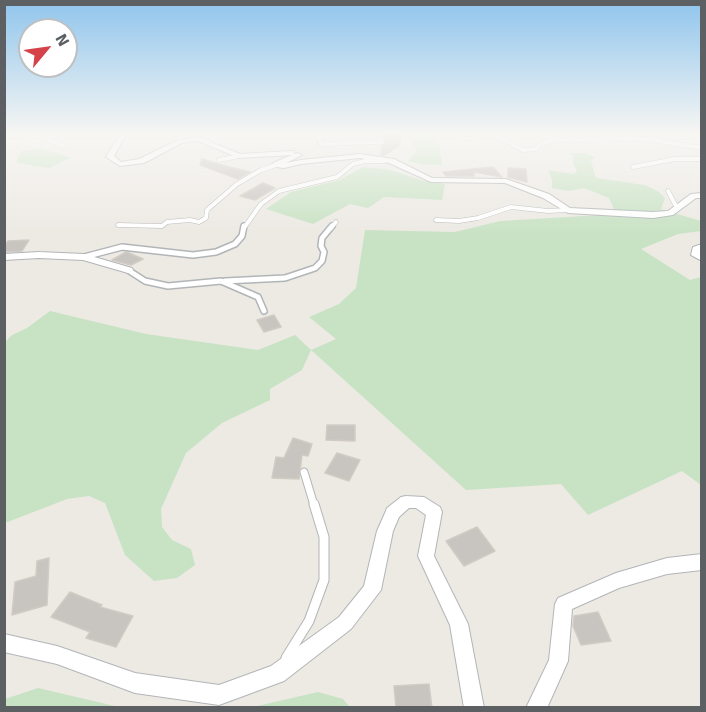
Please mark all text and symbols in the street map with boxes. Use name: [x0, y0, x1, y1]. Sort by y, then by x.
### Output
north arrow: [18, 18, 78, 78]
text: N: [51, 31, 73, 50]

